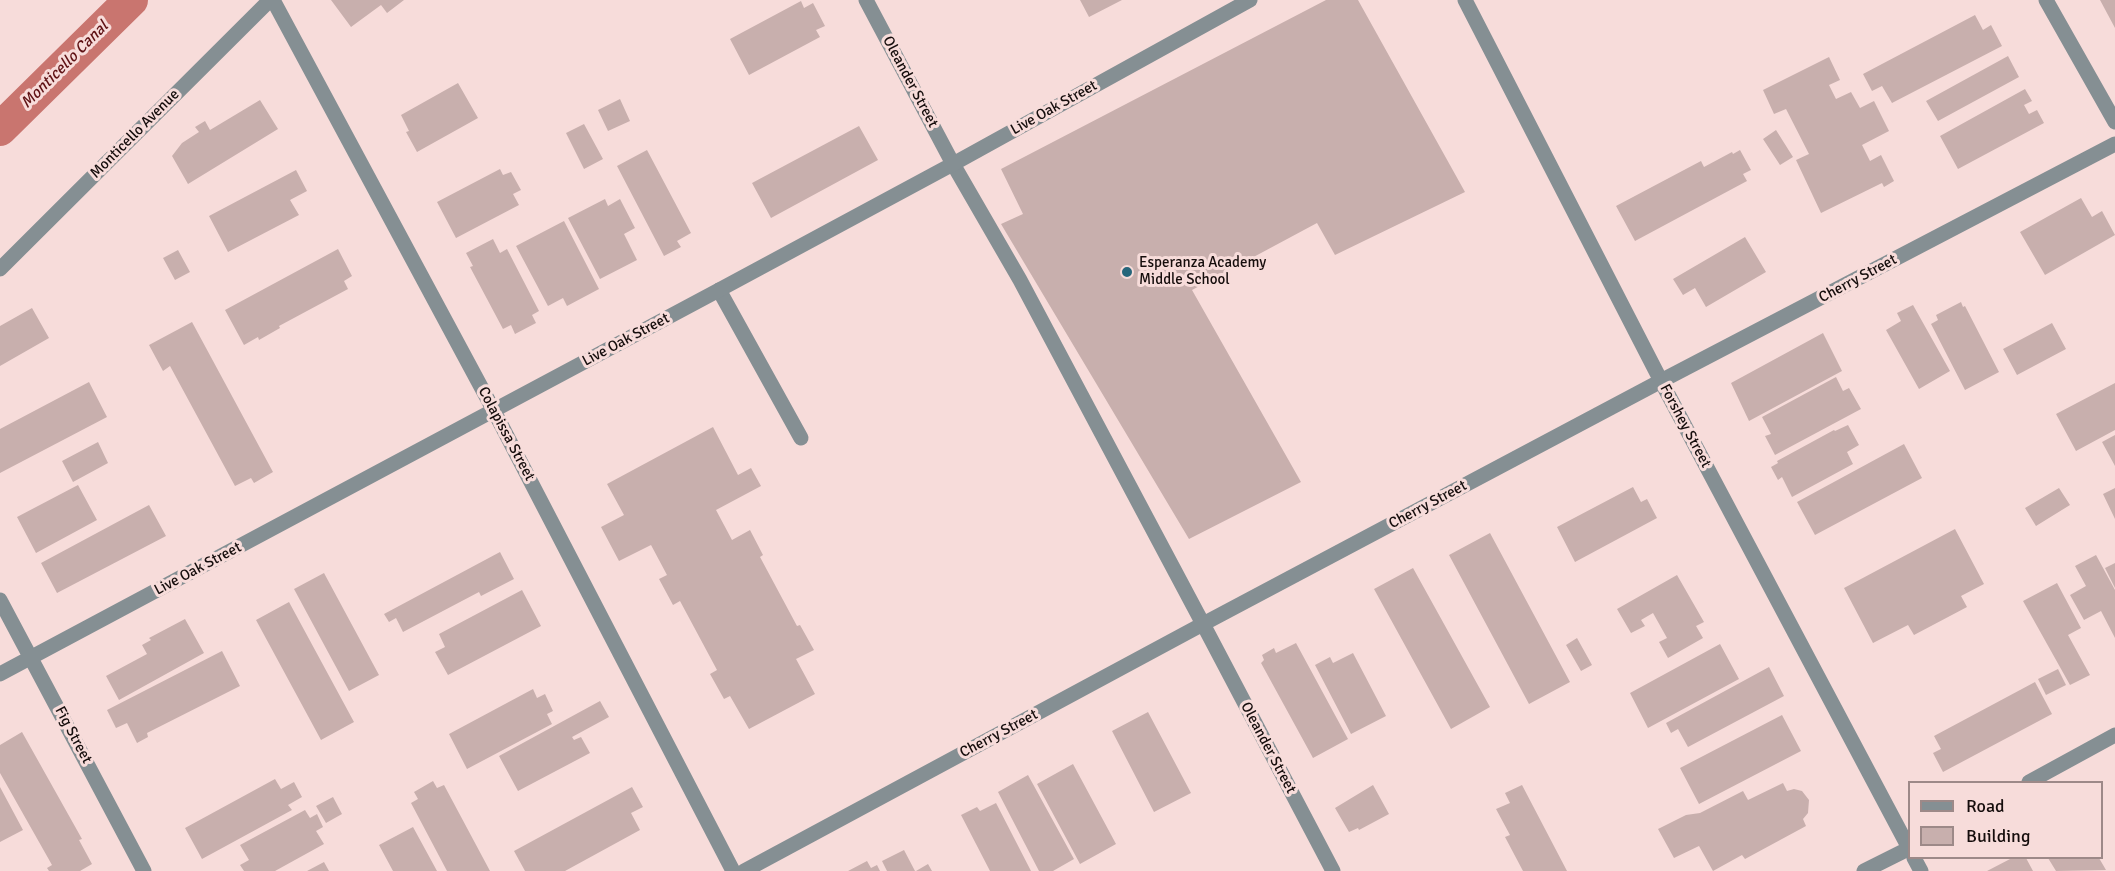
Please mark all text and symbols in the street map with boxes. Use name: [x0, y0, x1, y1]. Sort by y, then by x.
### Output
water label: Monticello Canal: [17, 17, 113, 113]
street label: Oleander Street: [878, 33, 942, 131]
street label: Live Oak Street: [1008, 77, 1100, 139]
street label: Monticello Avenue: [87, 86, 183, 182]
street label: Cherry Street: [1816, 251, 1900, 307]
place label: Esperanza Academy Middle School: [1139, 254, 1266, 289]
marker: Esperanza Academy Middle School: [1120, 265, 1134, 279]
street label: Live Oak Street: [579, 309, 673, 371]
street label: Forshey Street: [1655, 381, 1715, 471]
street label: Colapissa Street: [474, 384, 538, 484]
street label: Cherry Street: [1386, 477, 1470, 533]
street label: Live Oak Street: [151, 538, 245, 600]
street label: Oleander Street: [1236, 699, 1300, 797]
street label: Fig Street: [50, 703, 96, 767]
street label: Cherry Street: [957, 706, 1041, 762]
legend: [1908, 781, 2103, 859]
text: Road: [1966, 795, 2005, 817]
text: Building: [1966, 825, 2030, 847]

